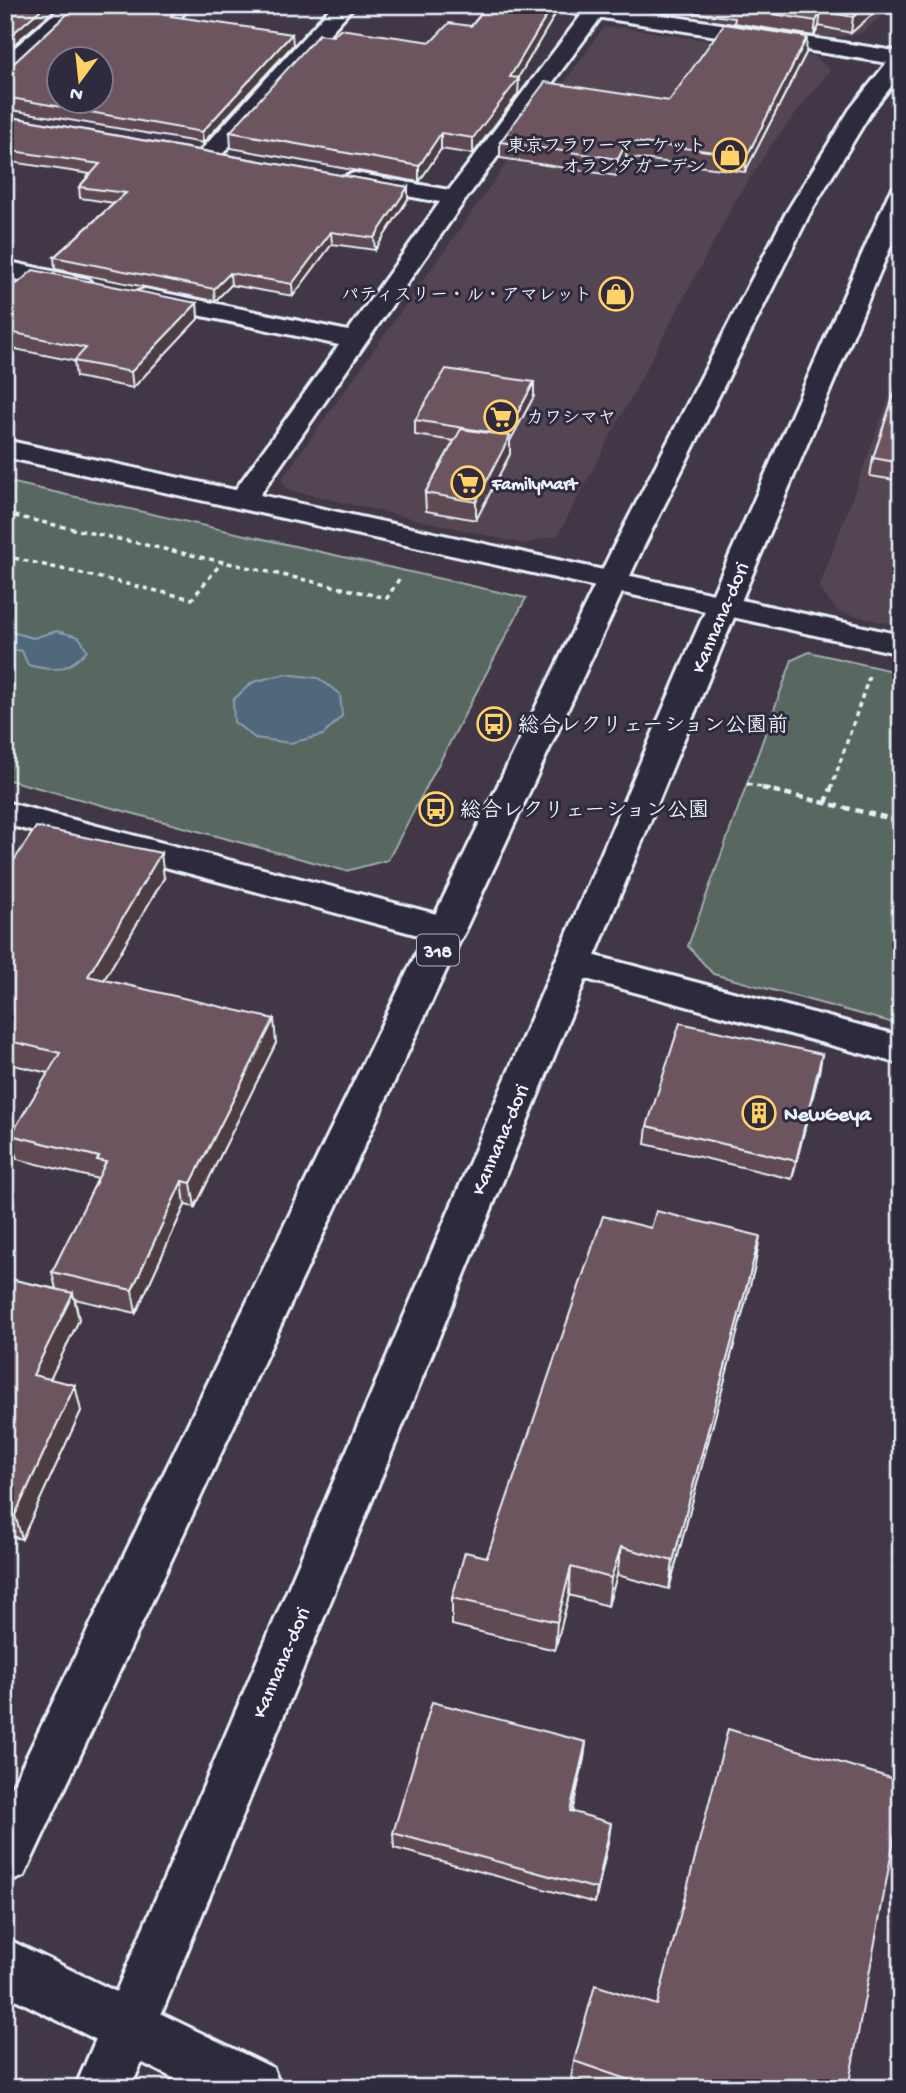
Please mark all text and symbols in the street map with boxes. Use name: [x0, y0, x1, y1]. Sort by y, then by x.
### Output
north arrow: [46, 46, 116, 116]
text: N: [68, 80, 85, 106]
place label: 東京フラワーマーケット オランダガーデン: [507, 136, 706, 179]
shop icon: 東京フラワーマーケット オランダガーデン: [711, 136, 749, 174]
shop icon: パティスリー・ル・アマレット: [597, 275, 635, 313]
place label: パティスリー・ル・アマレット: [341, 286, 592, 307]
supermarket icon: カワシマヤ: [482, 398, 520, 436]
place label: カワシマヤ: [526, 409, 616, 430]
supermarket icon: FamilyMart: [449, 464, 487, 502]
place label: FamilyMart: [491, 475, 579, 496]
street label: Kannana-dori: [688, 559, 757, 678]
bus stop icon: 総合レクリェーション公園前: [475, 705, 513, 743]
place label: 総合レクリェーション公園前: [518, 713, 788, 740]
bus stop icon: 総合レクリェーション公園: [417, 790, 455, 828]
place label: 総合レクリェーション公園: [460, 798, 709, 825]
road number: 318: [417, 934, 459, 966]
street label: Kannana-dori: [468, 1081, 537, 1200]
building icon: NewGeya: [740, 1094, 778, 1132]
place label: NewGeya: [784, 1104, 872, 1129]
street label: Kannana-dori: [249, 1604, 318, 1723]

